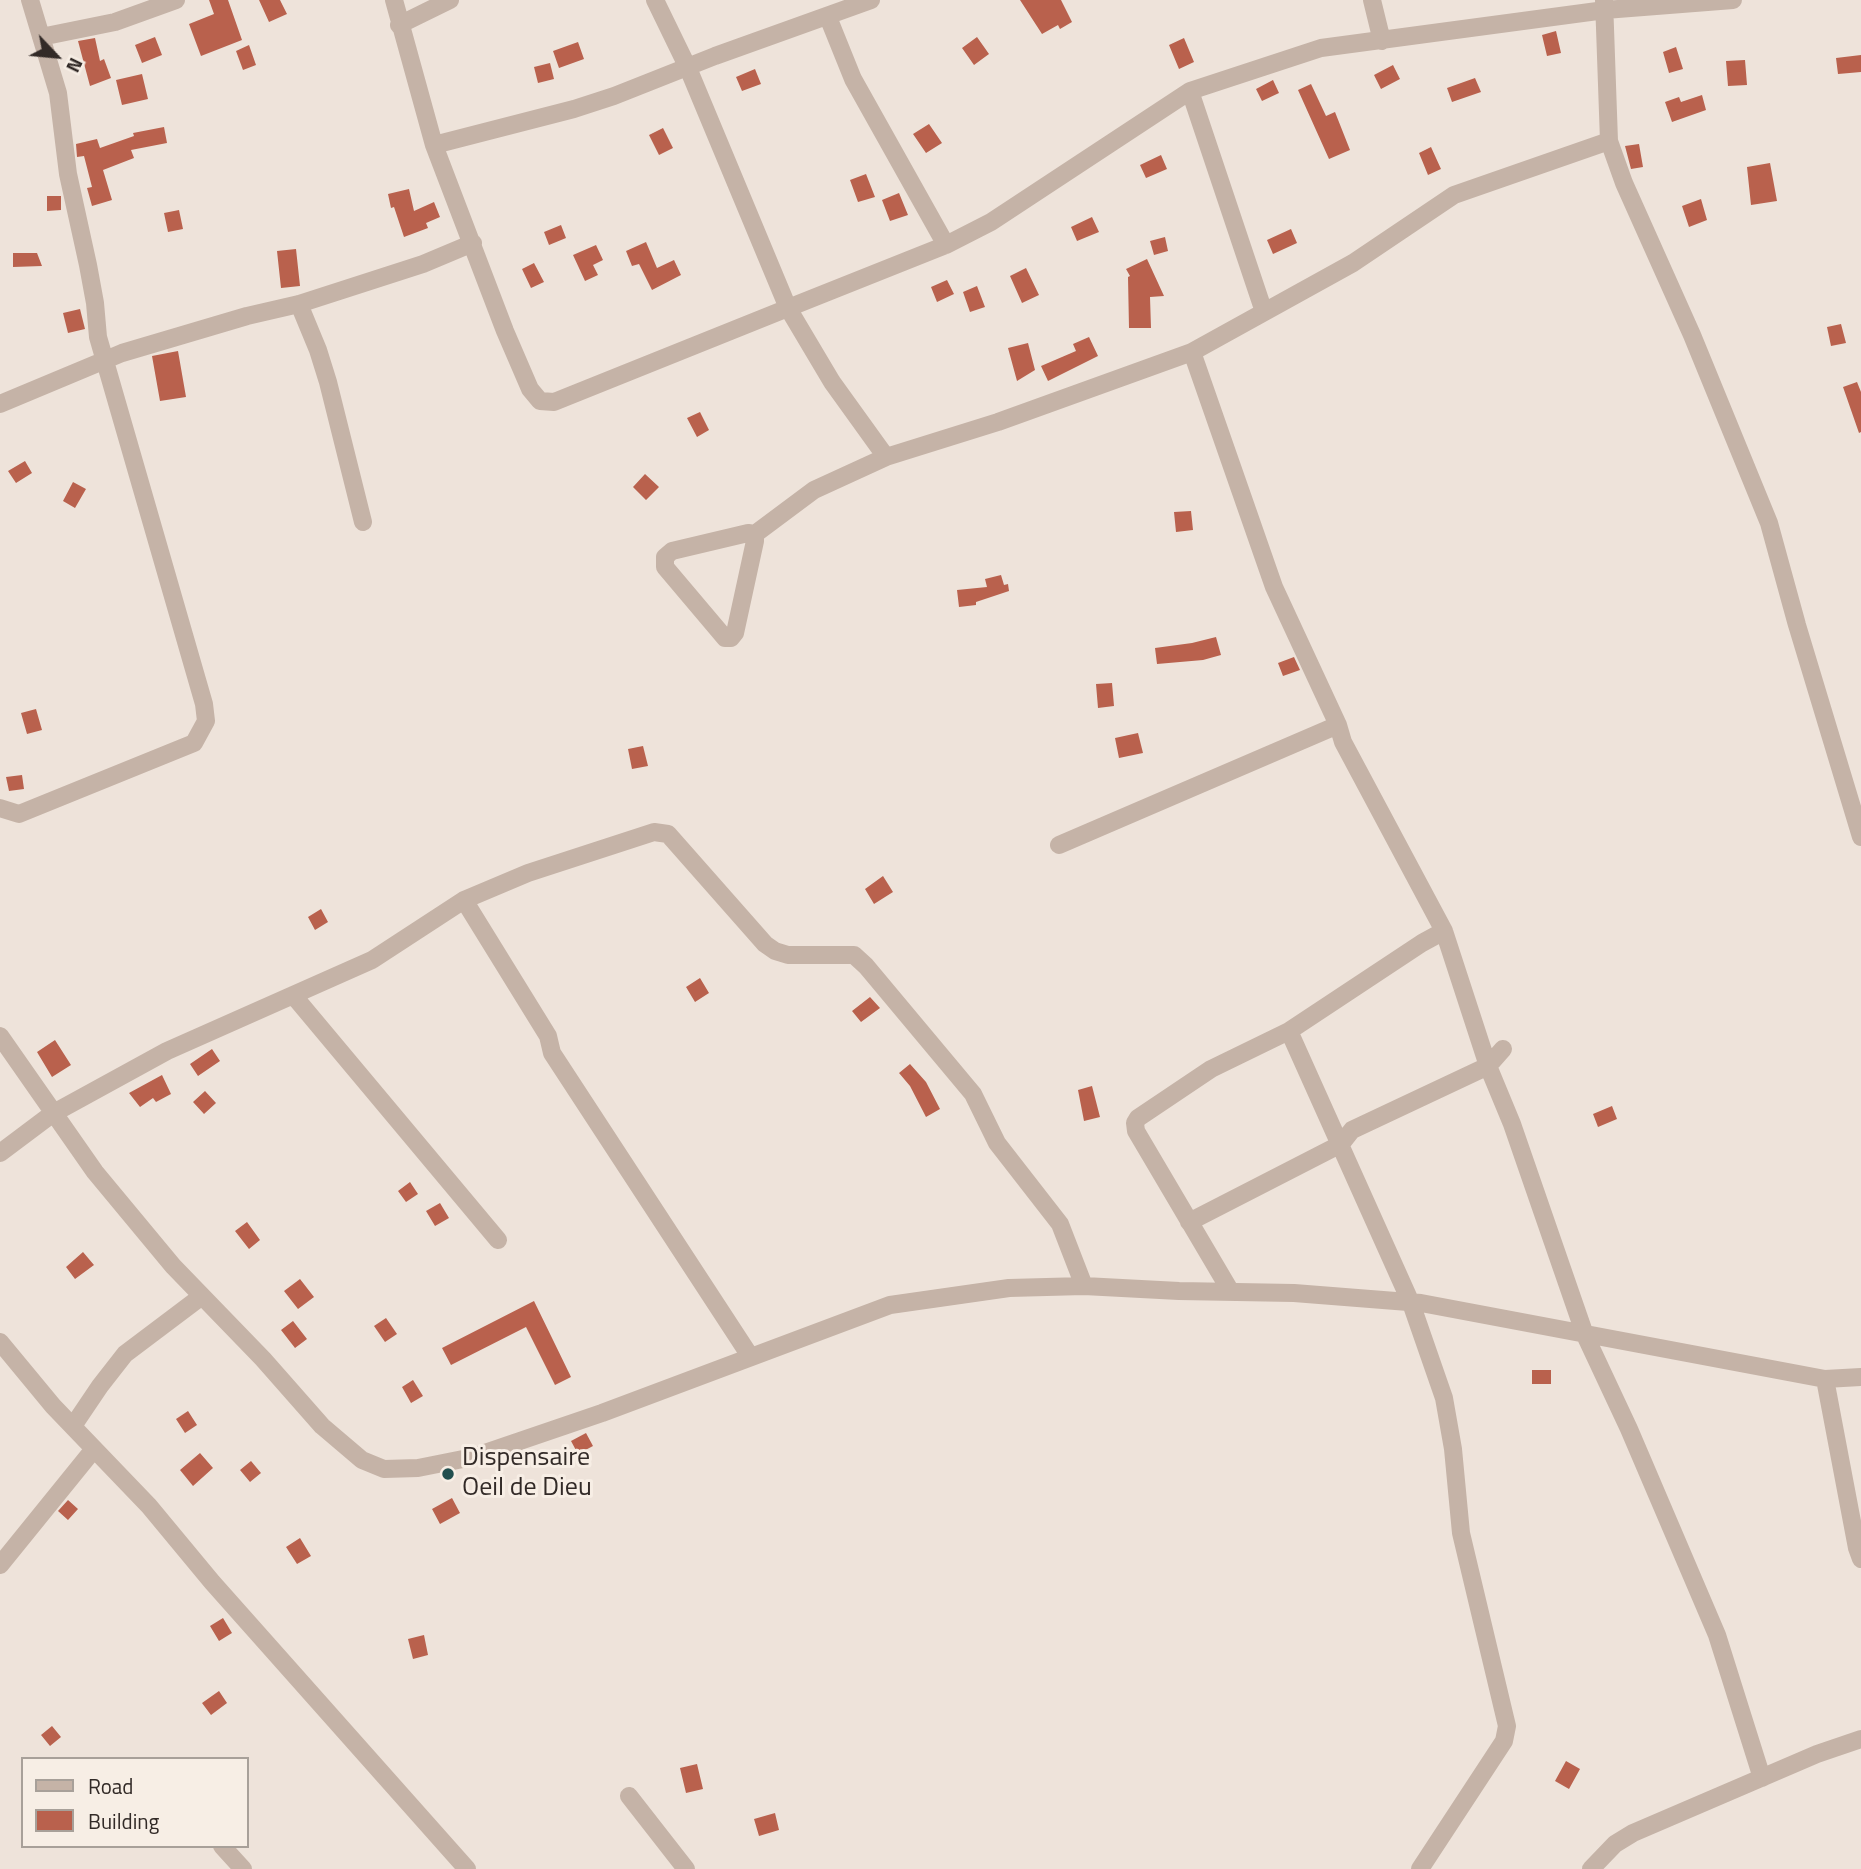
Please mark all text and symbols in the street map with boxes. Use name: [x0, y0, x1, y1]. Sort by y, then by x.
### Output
north arrow: [21, 21, 91, 91]
text: N: [59, 53, 91, 78]
place label: Dispensaire Oeil de Dieu: [462, 1443, 592, 1504]
marker: Dispensaire Oeil de Dieu: [440, 1466, 456, 1482]
legend: [21, 1757, 248, 1848]
text: Road: [88, 1770, 133, 1802]
text: Building: [88, 1805, 159, 1837]

